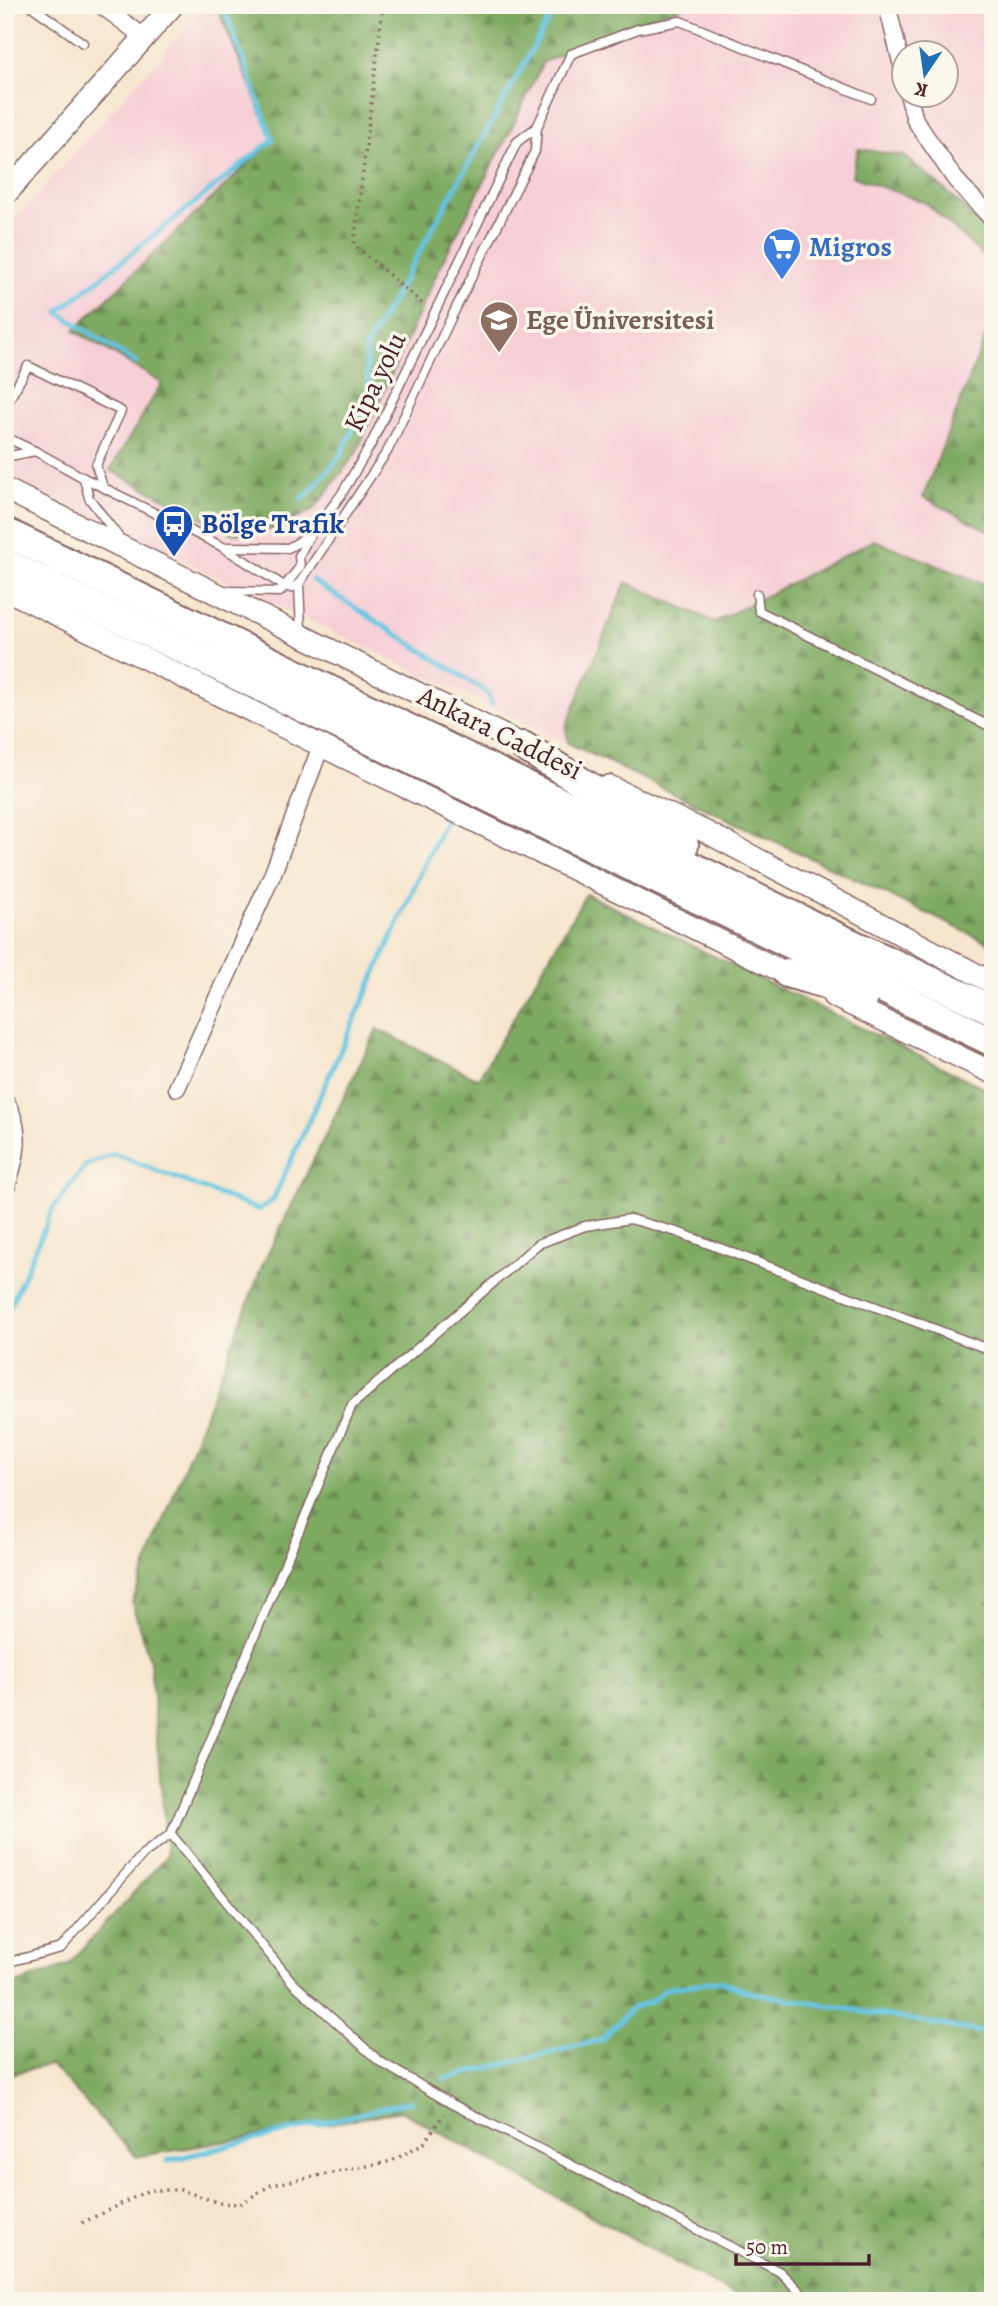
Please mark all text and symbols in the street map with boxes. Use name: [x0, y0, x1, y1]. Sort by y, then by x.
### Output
north arrow: [890, 38, 960, 108]
text: K: [912, 75, 930, 104]
supermarket icon: Migros: [761, 226, 803, 281]
place label: Migros: [809, 228, 892, 266]
school or university icon: Ege Üniversitesi: [478, 299, 520, 354]
place label: Ege Üniversitesi: [526, 301, 714, 339]
street label: Kipa yolu: [335, 325, 416, 438]
bus stop icon: Bölge Trafik: [153, 503, 195, 558]
place label: Bölge Trafik: [201, 505, 344, 543]
street label: Ankara Caddesi: [410, 676, 589, 789]
scale bar: [736, 2222, 869, 2266]
text: 50 m: [746, 2233, 788, 2261]

